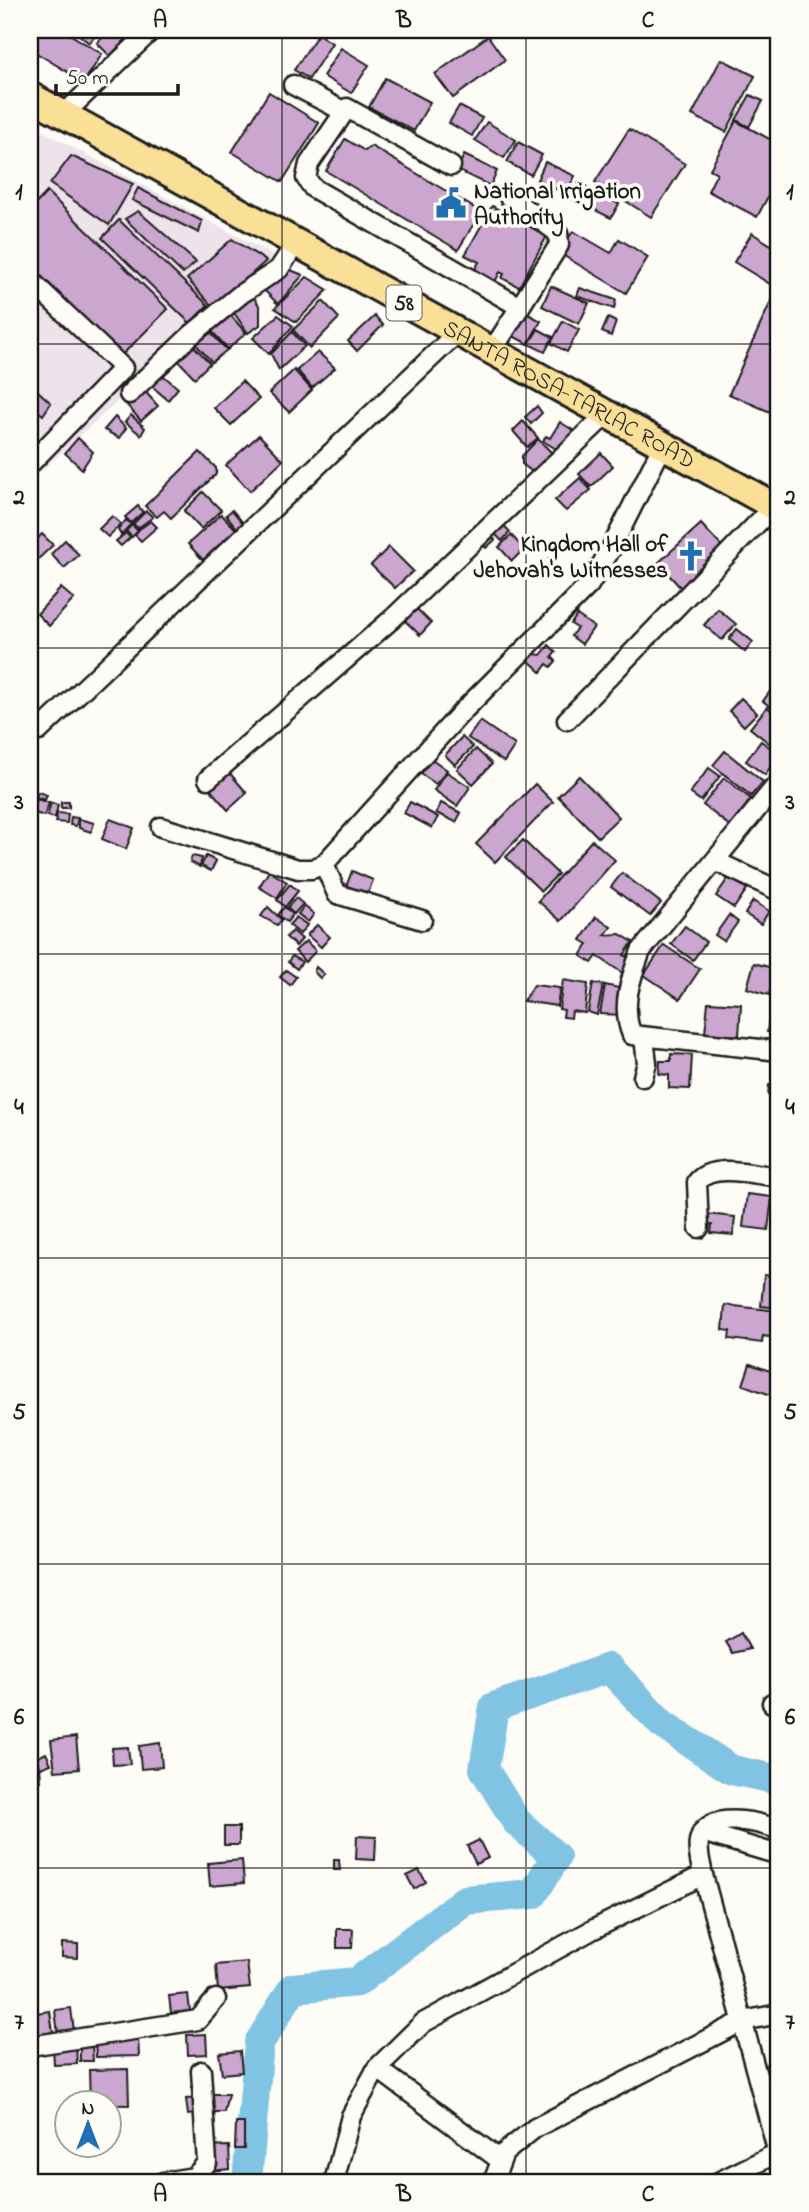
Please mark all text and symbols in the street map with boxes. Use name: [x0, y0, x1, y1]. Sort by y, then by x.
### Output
text: A: [153, 5, 167, 38]
text: B: [395, 5, 412, 38]
text: C: [642, 5, 655, 38]
scale bar: [56, 52, 178, 96]
text: 50 m: [66, 64, 109, 94]
place label: National Irrigation Authority: [474, 176, 641, 237]
text: 1: [15, 177, 23, 210]
text: 1: [786, 177, 794, 210]
public building icon: National Irrigation Authority: [434, 186, 468, 220]
road number: 58: [386, 286, 422, 320]
street label: SANTA ROSA-TARLAC ROAD: [436, 313, 700, 479]
text: 2: [12, 482, 25, 515]
text: 2: [783, 482, 796, 515]
place label: Kingdom Hall of Jehovah's Witnesses: [474, 529, 669, 588]
church icon: Kingdom Hall of Jehovah's Witnesses: [674, 539, 708, 573]
text: 3: [13, 787, 24, 820]
text: 3: [784, 787, 795, 820]
text: 4: [14, 1092, 24, 1125]
text: 4: [785, 1092, 795, 1125]
text: 5: [12, 1397, 26, 1430]
text: 5: [783, 1397, 797, 1430]
text: 6: [14, 1702, 25, 1735]
text: 6: [785, 1702, 796, 1735]
text: 7: [14, 2007, 24, 2040]
text: 7: [785, 2007, 795, 2040]
north arrow: [52, 2090, 122, 2160]
text: N: [82, 2096, 95, 2123]
text: A: [153, 2179, 167, 2212]
text: B: [395, 2179, 412, 2212]
text: C: [642, 2179, 655, 2212]

